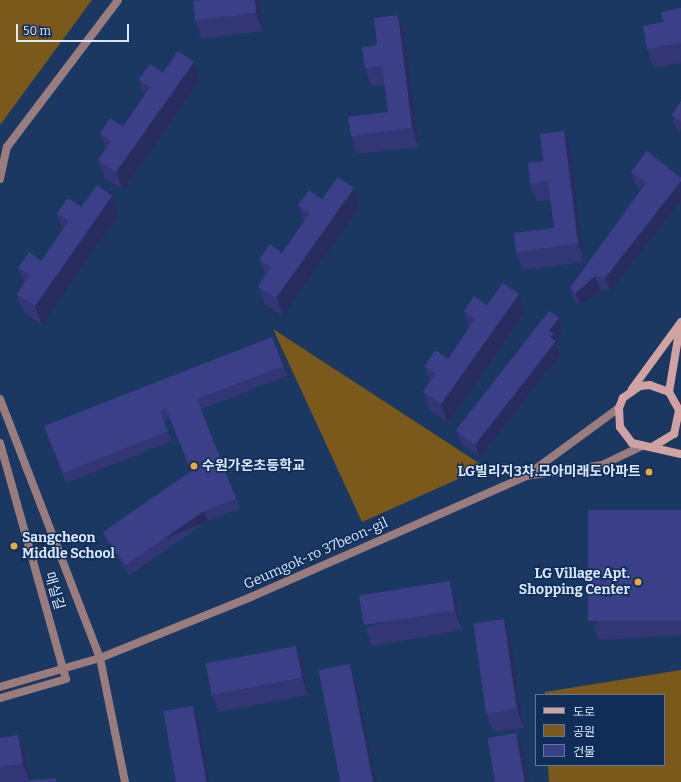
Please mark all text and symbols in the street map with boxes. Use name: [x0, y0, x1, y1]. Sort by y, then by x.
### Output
scale bar: [18, 16, 131, 42]
text: 50 m: [23, 24, 51, 38]
place label: 수원가온초등학교: [202, 458, 305, 474]
marker: 수원가온초등학교: [189, 461, 199, 471]
place label: LG빌리지3차.모아미래도아파트: [458, 464, 641, 480]
marker: LG빌리지3차.모아미래도아파트: [644, 467, 654, 477]
street label: Geumgok-ro 37beon-gil: [241, 515, 391, 593]
place label: Sangcheon Middle School: [22, 530, 115, 562]
marker: Sangcheon Middle School: [9, 541, 19, 551]
place label: LG Village Apt. Shopping Center: [519, 566, 630, 598]
street label: 매실길: [41, 570, 67, 612]
marker: LG Village Apt. Shopping Center: [633, 577, 643, 587]
legend: [535, 694, 665, 766]
text: 도로: [573, 705, 595, 719]
text: 공원: [573, 725, 595, 739]
text: 건물: [573, 745, 595, 759]

